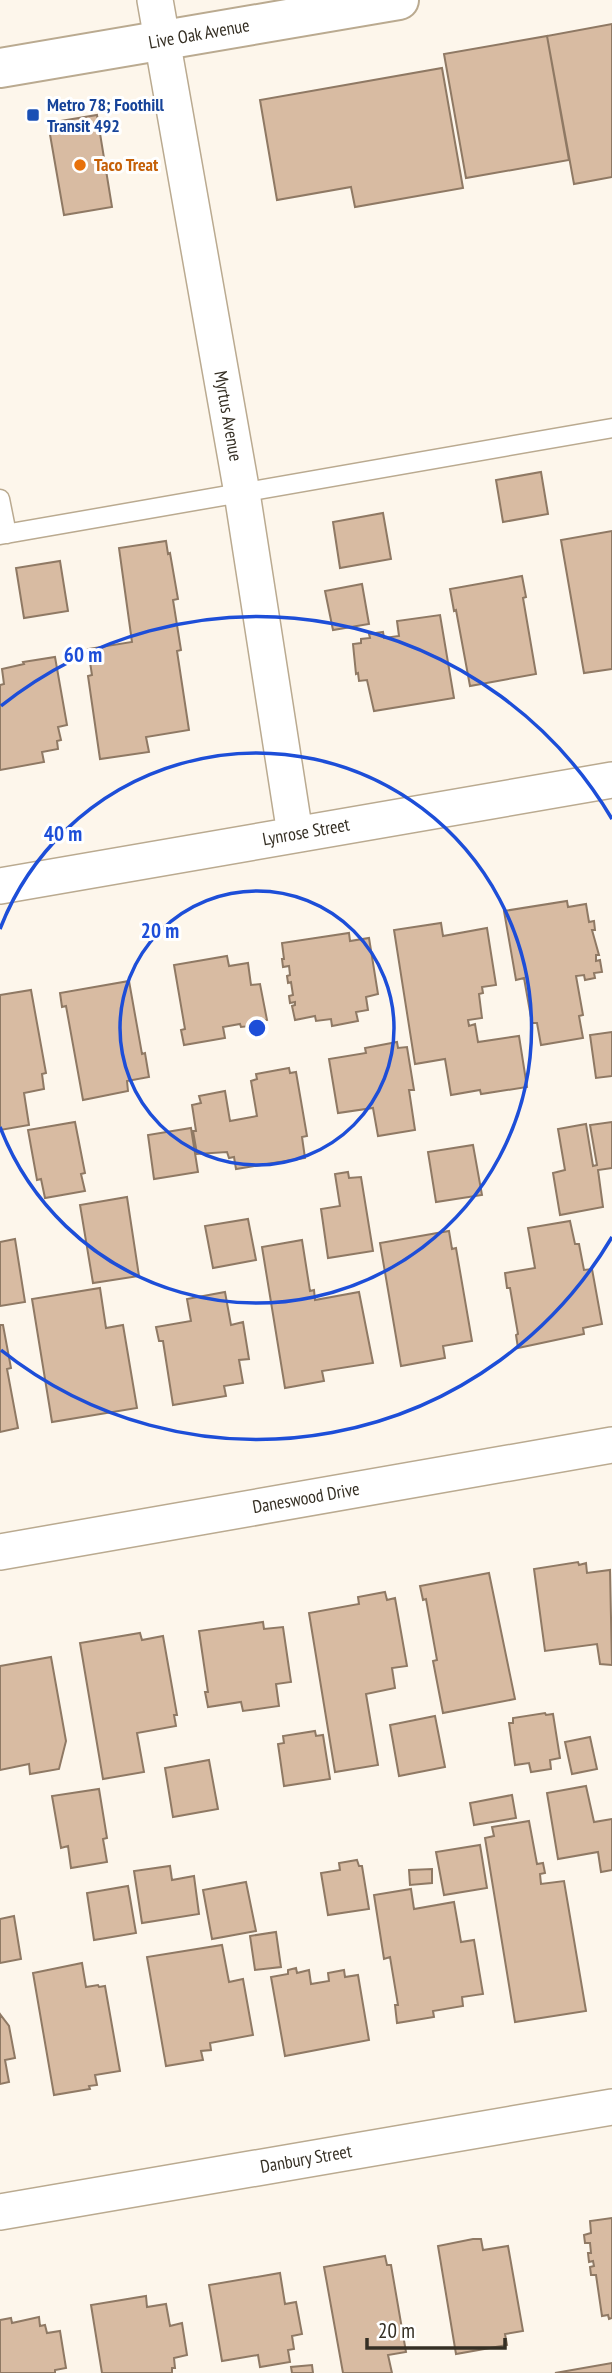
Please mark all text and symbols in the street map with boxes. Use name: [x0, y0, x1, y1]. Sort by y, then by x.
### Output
street label: Live Oak Avenue: [147, 13, 251, 54]
place label: Metro 78; Foothill Transit 492: [47, 93, 165, 137]
marker: Metro 78; Foothill Transit 492: [25, 107, 41, 123]
place label: Taco Treat: [94, 153, 159, 176]
marker: Taco Treat: [72, 157, 88, 173]
street label: Myrtus Avenue: [209, 369, 248, 463]
text: 60 m: [64, 641, 102, 668]
street label: Lynrose Street: [261, 813, 351, 850]
text: 40 m: [44, 820, 82, 847]
text: 20 m: [141, 917, 179, 944]
centre of rings: [245, 1016, 269, 1040]
street label: Daneswood Drive: [251, 1477, 361, 1518]
street label: Danbury Street: [258, 2139, 353, 2178]
scale bar: [367, 2306, 505, 2350]
text: 20 m: [378, 2317, 415, 2344]

